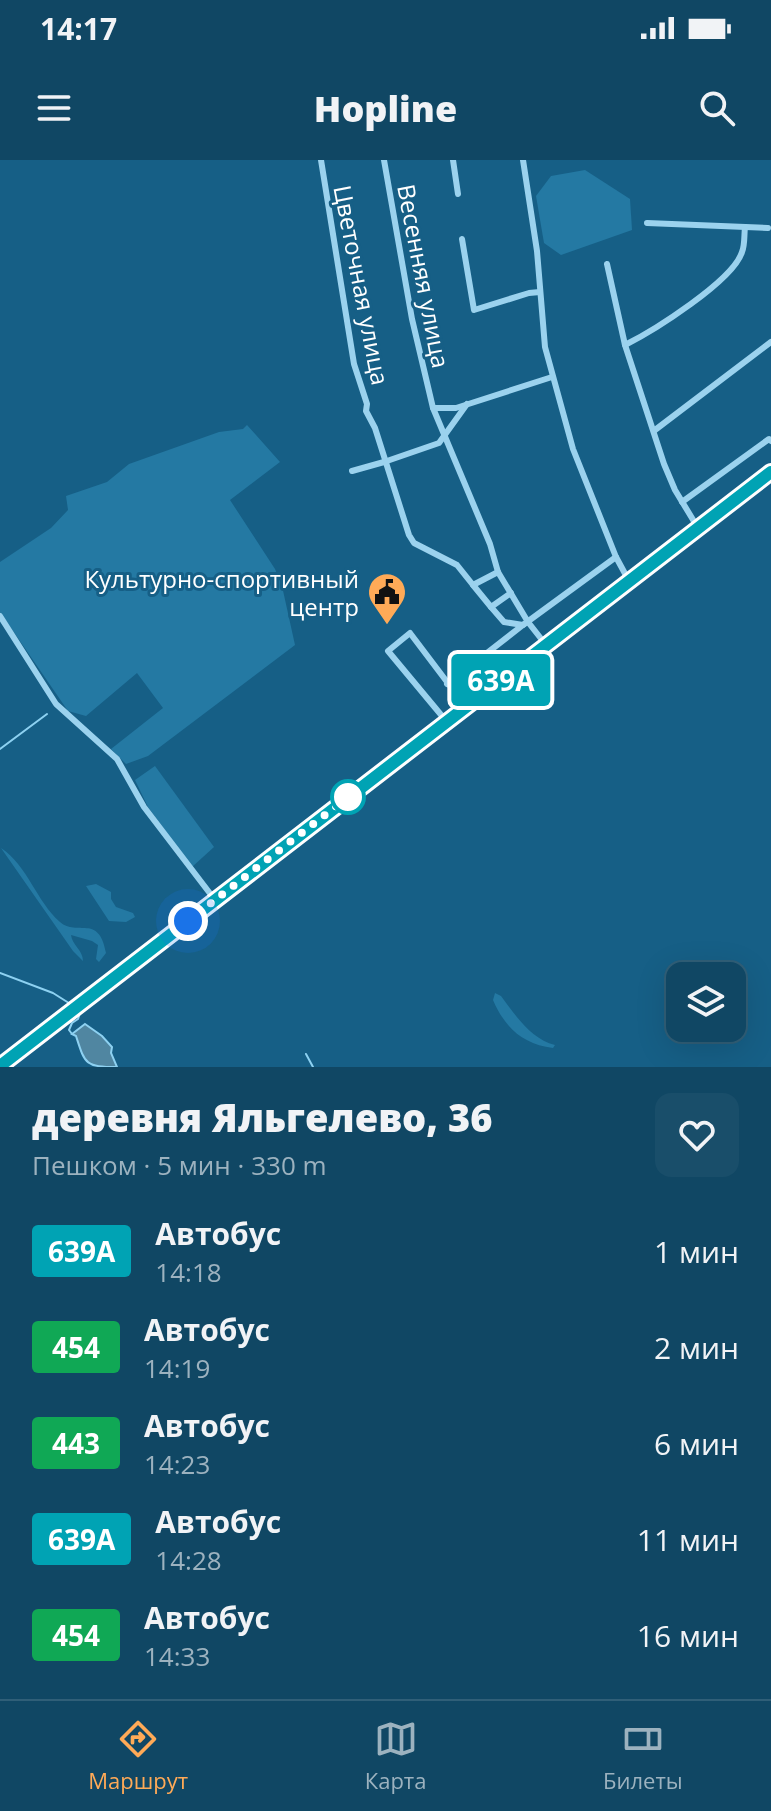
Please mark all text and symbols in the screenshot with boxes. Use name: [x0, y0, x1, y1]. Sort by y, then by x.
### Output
text: 14:17: [40, 8, 117, 49]
text: Hopline: [314, 84, 457, 133]
icon: menu: [32, 86, 76, 130]
icon: search: [695, 86, 739, 130]
street label: Весенняя улица: [390, 181, 458, 371]
street label: Цветочная улица: [326, 182, 398, 388]
place label: Культурно-спортивный центр: [84, 562, 359, 623]
public building icon: Культурно-спортивный центр: [366, 571, 408, 626]
line badge: 639А: [445, 654, 557, 706]
text: 639А: [467, 661, 535, 699]
unlabelled marker: [331, 780, 365, 814]
your location: [168, 901, 208, 941]
map controls: [666, 962, 746, 1042]
button: layers: [666, 962, 746, 1042]
text: деревня Яльгелево, 36: [32, 1091, 492, 1143]
button: heart: [655, 1093, 739, 1177]
text: Пешком · 5 мин · 330 m: [32, 1147, 327, 1183]
text: Автобус: [155, 1213, 281, 1254]
text: 1 мин: [654, 1231, 739, 1272]
text: 639А: [48, 1232, 115, 1270]
text: 14:18: [155, 1254, 222, 1290]
text: Автобус: [144, 1309, 270, 1350]
text: 2 мин: [654, 1327, 739, 1368]
text: 454: [52, 1328, 100, 1366]
text: 14:19: [144, 1350, 210, 1386]
text: Автобус: [144, 1405, 270, 1446]
text: 6 мин: [654, 1423, 739, 1464]
text: 443: [52, 1424, 100, 1462]
text: 14:23: [144, 1446, 210, 1482]
text: Автобус: [155, 1501, 281, 1542]
text: 11 мин: [637, 1519, 739, 1560]
text: 639А: [48, 1520, 115, 1558]
text: 14:28: [155, 1542, 222, 1578]
text: Автобус: [144, 1597, 270, 1638]
text: 16 мин: [637, 1615, 739, 1656]
text: 454: [52, 1616, 100, 1654]
text: 14:33: [144, 1638, 210, 1674]
tab: Маршрут: [88, 1717, 188, 1795]
tab: Карта: [365, 1717, 426, 1795]
tab: Билеты: [603, 1717, 683, 1795]

